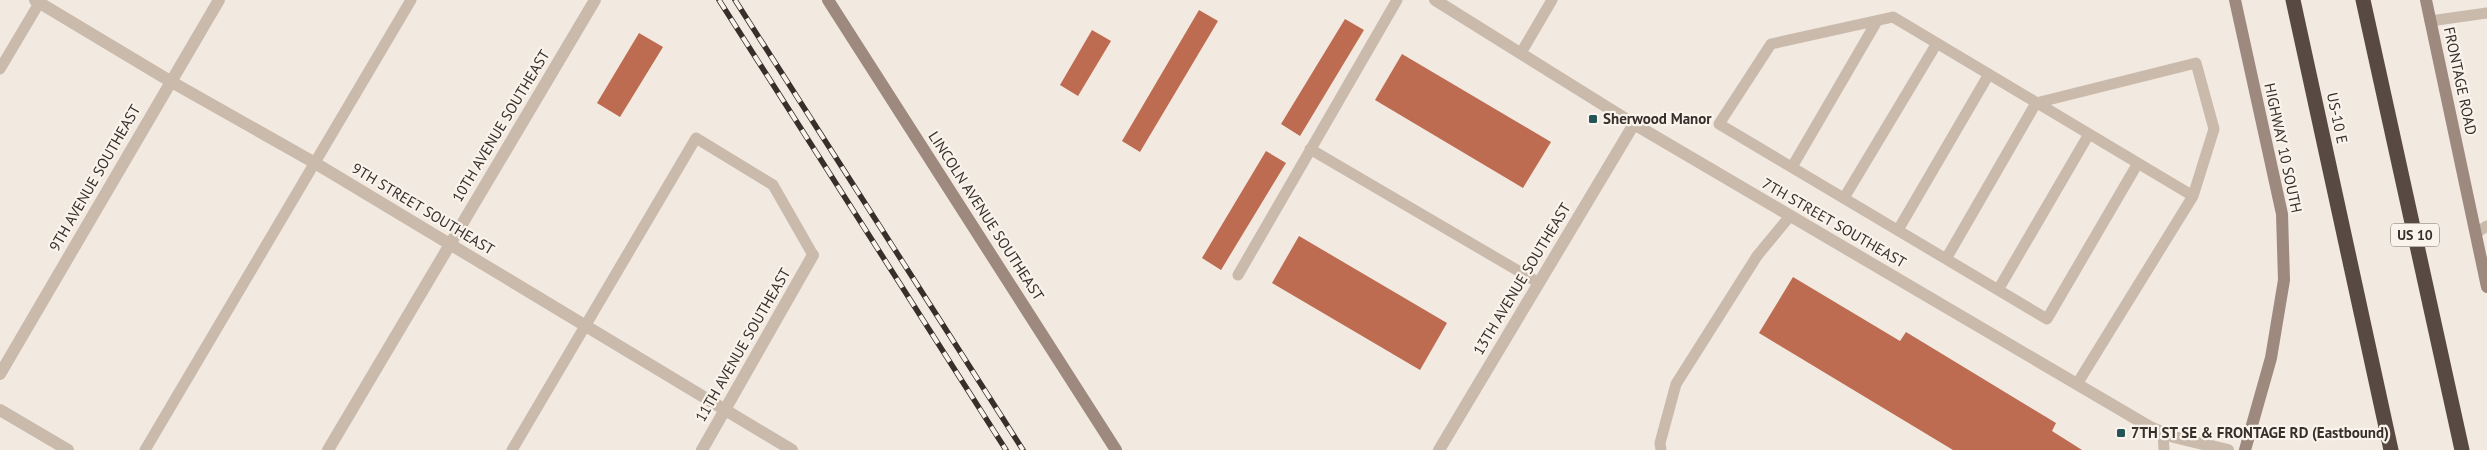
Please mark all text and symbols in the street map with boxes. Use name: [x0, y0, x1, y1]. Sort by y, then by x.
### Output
street label: FRONTAGE ROAD: [2440, 25, 2481, 137]
street label: 10TH AVENUE SOUTHEAST: [448, 46, 554, 205]
street label: HIGHWAY 10 SOUTH: [2260, 81, 2307, 215]
street label: US-10 E: [2323, 91, 2352, 145]
street label: 9TH AVENUE SOUTHEAST: [45, 100, 145, 254]
place label: Sherwood Manor: [1603, 109, 1712, 128]
marker: Sherwood Manor: [1587, 113, 1599, 125]
street label: LINCOLN AVENUE SOUTHEAST: [924, 127, 1049, 305]
street label: 9TH STREET SOUTHEAST: [348, 158, 499, 259]
street label: 7TH STREET SOUTHEAST: [1759, 174, 1910, 272]
street label: 13TH AVENUE SOUTHEAST: [1469, 199, 1575, 358]
road number: US 10: [2391, 224, 2439, 246]
street label: 11TH AVENUE SOUTHEAST: [691, 264, 795, 425]
place label: 7TH ST SE & FRONTAGE RD (Eastbound): [2131, 423, 2389, 442]
marker: 7TH ST SE & FRONTAGE RD (Eastbound): [2115, 427, 2127, 439]

